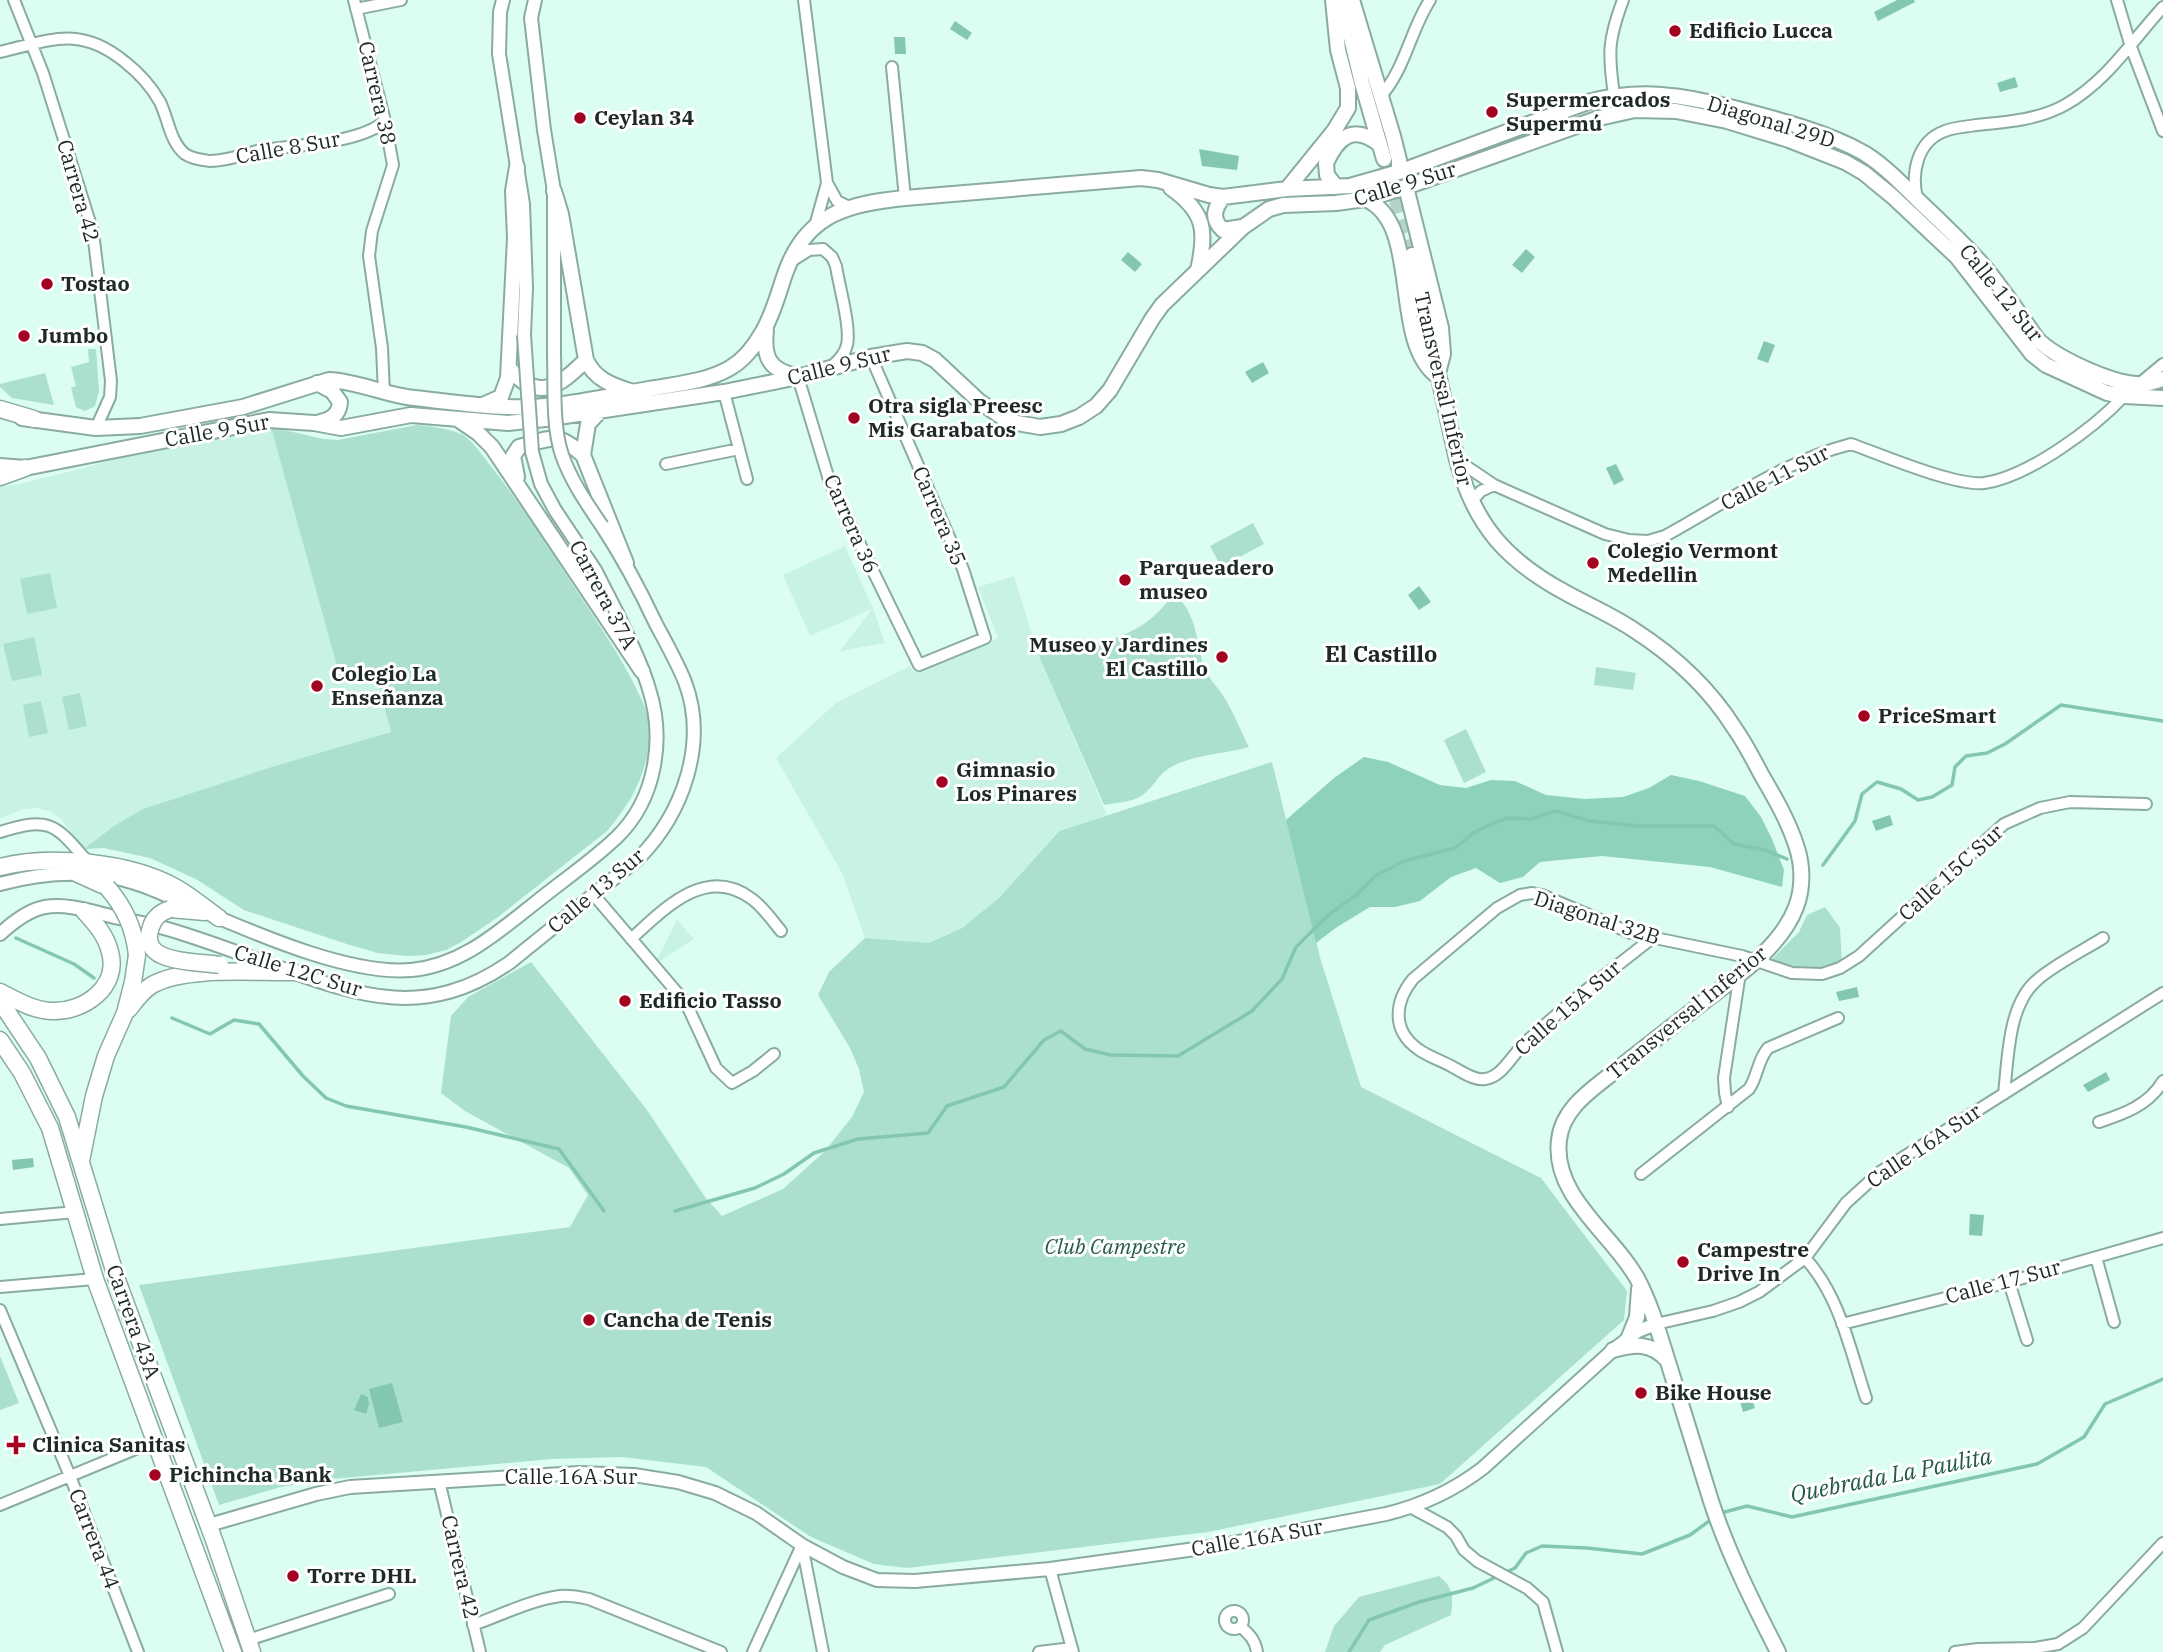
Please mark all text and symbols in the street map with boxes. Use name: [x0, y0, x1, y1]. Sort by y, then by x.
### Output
place label: Edificio Lucca: [1689, 16, 1833, 44]
marker: Edificio Lucca: [1667, 23, 1683, 39]
street label: Carrera 38: [352, 38, 403, 147]
place label: Supermercados Supermú: [1506, 85, 1670, 137]
street label: Diagonal 29D: [1704, 88, 1839, 154]
place label: Ceylan 34: [594, 103, 694, 131]
marker: Supermercados Supermú: [1484, 104, 1500, 120]
marker: Ceylan 34: [572, 110, 588, 126]
street label: Calle 8 Sur: [233, 124, 343, 170]
street label: Carrera 42: [51, 136, 107, 245]
street label: Calle 9 Sur: [1350, 154, 1460, 212]
street label: Calle 12 Sur: [1954, 238, 2050, 348]
place label: Tostao: [61, 269, 130, 297]
marker: Tostao: [39, 276, 55, 292]
street label: Transversal Inferior: [1408, 289, 1480, 489]
place label: Jumbo: [38, 321, 108, 349]
marker: Jumbo: [16, 328, 32, 344]
street label: Calle 9 Sur: [784, 338, 894, 391]
place label: Otra sigla Preesc Mis Garabatos: [868, 391, 1043, 443]
street label: Calle 9 Sur: [162, 407, 272, 453]
marker: Otra sigla Preesc Mis Garabatos: [846, 410, 862, 426]
street label: Calle 11 Sur: [1715, 437, 1834, 516]
street label: Carrera 35: [906, 462, 973, 570]
street label: Carrera 36: [818, 470, 886, 578]
street label: Carrera 37A: [563, 535, 645, 655]
place label: Colegio Vermont Medellin: [1607, 536, 1778, 588]
place label: Parqueadero museo: [1139, 553, 1274, 605]
marker: Colegio Vermont Medellin: [1585, 555, 1601, 571]
marker: Parqueadero museo: [1117, 572, 1133, 588]
place label: Museo y Jardines El Castillo: [1029, 630, 1208, 682]
district label: El Castillo: [1325, 638, 1437, 668]
marker: Museo y Jardines El Castillo: [1214, 649, 1230, 665]
place label: Colegio La Enseñanza: [331, 659, 444, 711]
marker: Colegio La Enseñanza: [309, 678, 325, 694]
place label: PriceSmart: [1878, 701, 1996, 729]
marker: PriceSmart: [1856, 708, 1872, 724]
place label: Gimnasio Los Pinares: [956, 755, 1077, 807]
marker: Gimnasio Los Pinares: [934, 774, 950, 790]
street label: Calle 15C Sur: [1892, 817, 2009, 927]
street label: Calle 13 Sur: [541, 841, 650, 939]
street label: Diagonal 32B: [1531, 883, 1664, 951]
street label: Calle 12C Sur: [231, 937, 366, 1003]
street label: Transversal Inferior: [1601, 939, 1773, 1085]
street label: Calle 15A Sur: [1508, 953, 1627, 1061]
place label: Edificio Tasso: [639, 986, 782, 1014]
marker: Edificio Tasso: [617, 993, 633, 1009]
street label: Calle 16A Sur: [1861, 1096, 1987, 1194]
park label: Club Campestre: [1045, 1232, 1186, 1260]
place label: Campestre Drive In: [1697, 1235, 1809, 1287]
street label: Calle 17 Sur: [1942, 1252, 2064, 1310]
marker: Campestre Drive In: [1675, 1254, 1691, 1270]
street label: Carrera 43A: [100, 1260, 168, 1383]
place label: Cancha de Tenis: [603, 1305, 772, 1333]
marker: Cancha de Tenis: [581, 1312, 597, 1328]
place label: Bike House: [1655, 1378, 1772, 1406]
marker: Bike House: [1633, 1385, 1649, 1401]
place label: Clinica Sanitas: [32, 1430, 185, 1458]
marker: Clinica Sanitas: [6, 1435, 26, 1455]
water label: Quebrada La Paulita: [1787, 1440, 1995, 1508]
place label: Pichincha Bank: [169, 1460, 332, 1488]
street label: Calle 16A Sur: [505, 1462, 638, 1490]
marker: Pichincha Bank: [147, 1467, 163, 1483]
street label: Carrera 44: [63, 1484, 127, 1593]
street label: Carrera 42: [435, 1512, 486, 1621]
street label: Calle 16A Sur: [1189, 1512, 1325, 1562]
place label: Torre DHL: [307, 1561, 417, 1589]
marker: Torre DHL: [285, 1568, 301, 1584]

